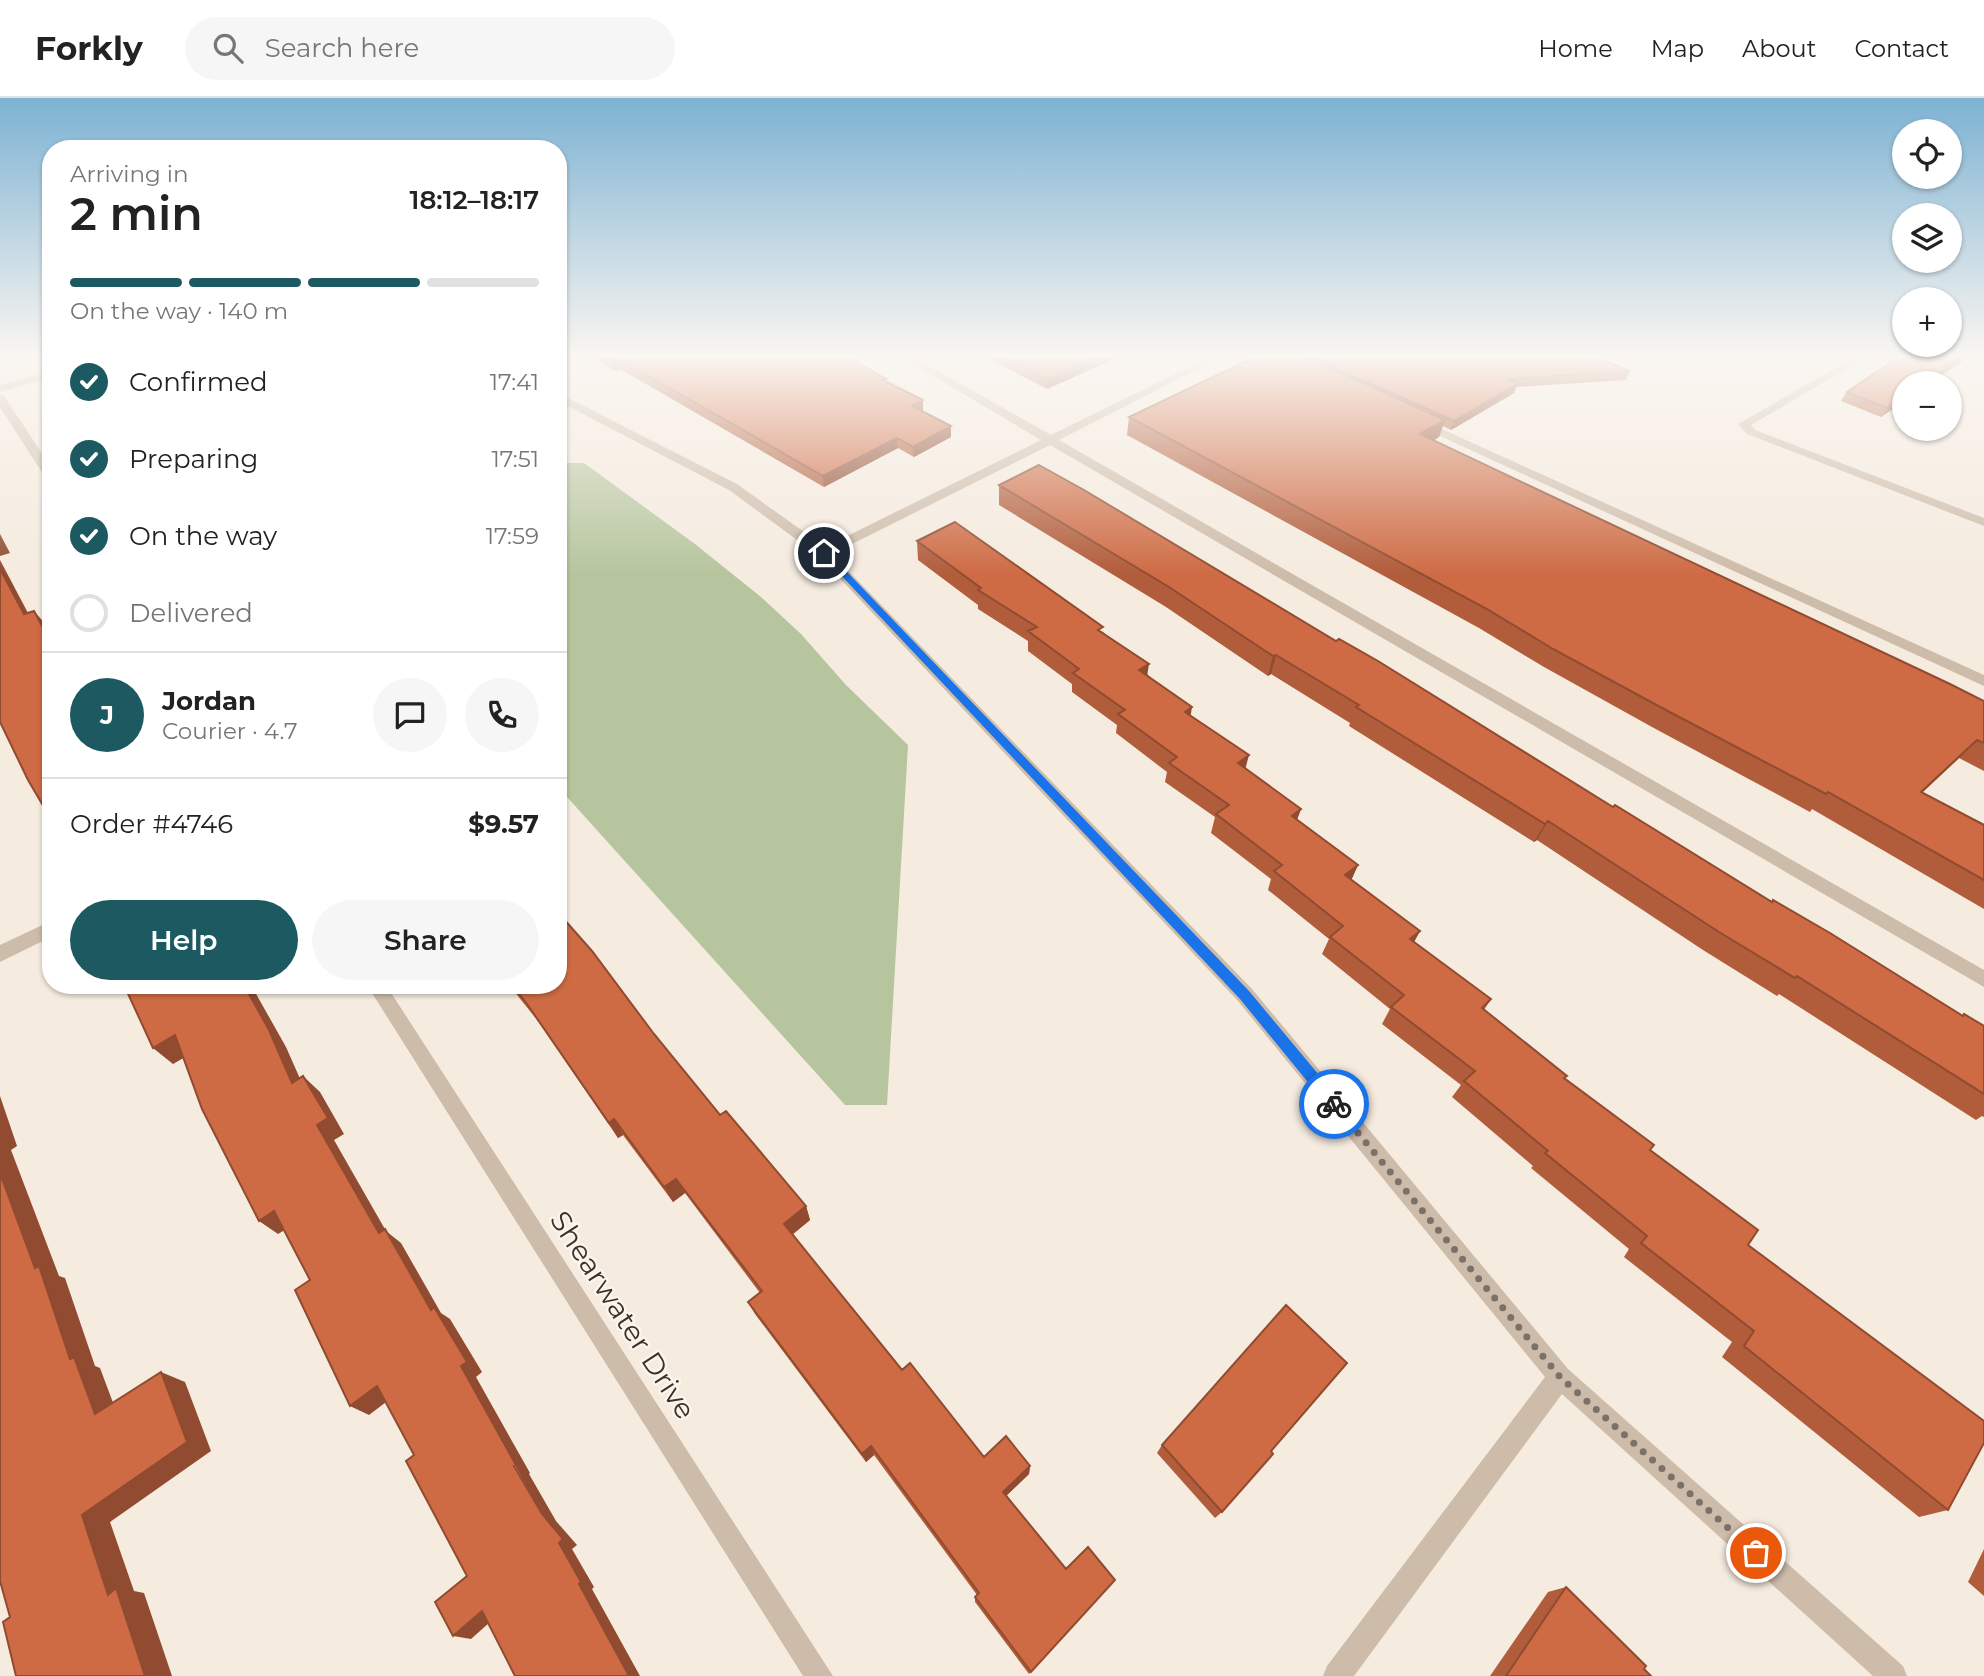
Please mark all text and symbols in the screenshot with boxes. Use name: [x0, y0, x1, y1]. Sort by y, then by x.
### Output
search box: [185, 17, 675, 80]
text: Forkly: [35, 28, 143, 68]
icon: search: [209, 29, 247, 67]
text: Search here: [265, 32, 419, 64]
text: Home: [1538, 34, 1613, 63]
text: Map: [1651, 34, 1704, 63]
text: About: [1742, 34, 1816, 63]
text: Contact: [1854, 34, 1949, 63]
map controls: [1892, 119, 1962, 441]
button: locate: [1892, 119, 1962, 189]
text: Arriving in: [70, 160, 189, 188]
text: 18:12–18:17: [409, 184, 539, 216]
text: 2 min: [70, 185, 203, 242]
button: layers: [1892, 203, 1962, 273]
button: +: [1892, 287, 1962, 357]
text: On the way · 140 m: [70, 297, 288, 325]
icon: check: [70, 363, 108, 401]
text: Confirmed: [129, 366, 268, 398]
text: 17:41: [490, 368, 539, 396]
button: −: [1892, 371, 1962, 441]
icon: check: [70, 440, 108, 478]
text: Preparing: [129, 443, 258, 475]
text: 17:51: [491, 445, 539, 473]
icon: check: [70, 517, 108, 555]
text: On the way: [129, 520, 277, 552]
text: 17:59: [486, 522, 539, 550]
pin: [794, 523, 854, 583]
icon: home: [805, 534, 843, 572]
text: Delivered: [129, 597, 253, 629]
button: chat: [373, 678, 447, 752]
button: phone: [465, 678, 539, 752]
text: Jordan: [162, 685, 256, 717]
text: J: [100, 699, 114, 731]
text: Courier · 4.7: [162, 717, 298, 745]
text: Order #4746: [70, 808, 233, 840]
text: $9.57: [468, 808, 539, 840]
button: Help: [70, 900, 298, 980]
button: Share: [312, 900, 539, 980]
courier: [1299, 1069, 1369, 1139]
icon: bike: [1315, 1085, 1353, 1123]
street label: Shearwater Drive: [543, 1205, 703, 1425]
pin: [1726, 1523, 1786, 1583]
icon: bag: [1737, 1534, 1775, 1572]

